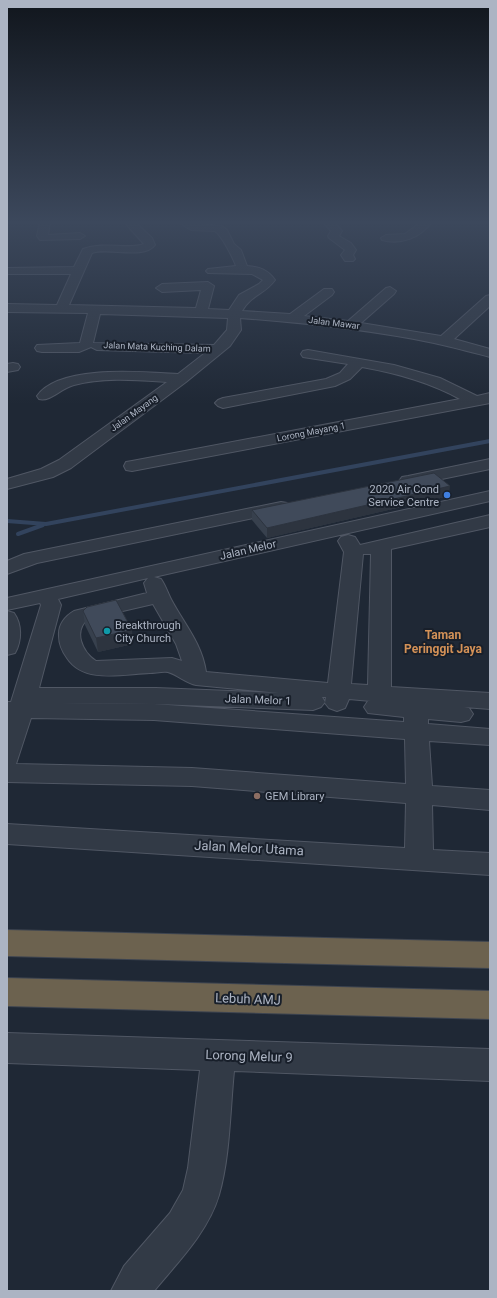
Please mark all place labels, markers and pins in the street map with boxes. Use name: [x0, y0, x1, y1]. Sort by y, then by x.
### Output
place label: 2020 Air Cond Service Centre: [368, 483, 439, 509]
marker: 2020 Air Cond Service Centre: [442, 490, 452, 500]
place label: Breakthrough City Church: [115, 619, 181, 645]
marker: Breakthrough City Church: [102, 626, 112, 636]
place label: GEM Library: [265, 790, 325, 803]
marker: GEM Library: [252, 791, 262, 801]

